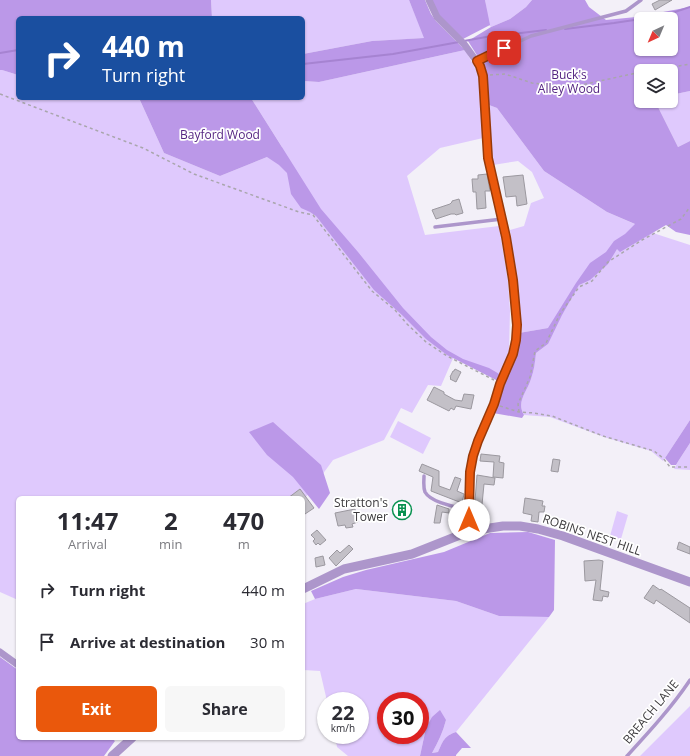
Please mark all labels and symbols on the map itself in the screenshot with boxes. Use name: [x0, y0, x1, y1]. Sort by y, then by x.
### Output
north arrow: [634, 12, 678, 56]
pin: [487, 31, 521, 65]
park label: Buck's Alley Wood: [538, 66, 600, 97]
park label: Bayford Wood: [180, 126, 260, 143]
place label: Stratton's Tower: [334, 494, 388, 525]
building icon: Stratton's Tower: [391, 499, 413, 521]
position arrow: [448, 499, 490, 541]
street label: ROBINS NEST HILL: [541, 510, 644, 559]
street label: BREACH LANE: [619, 676, 682, 747]
speed limit sign: 30: [377, 692, 429, 744]

